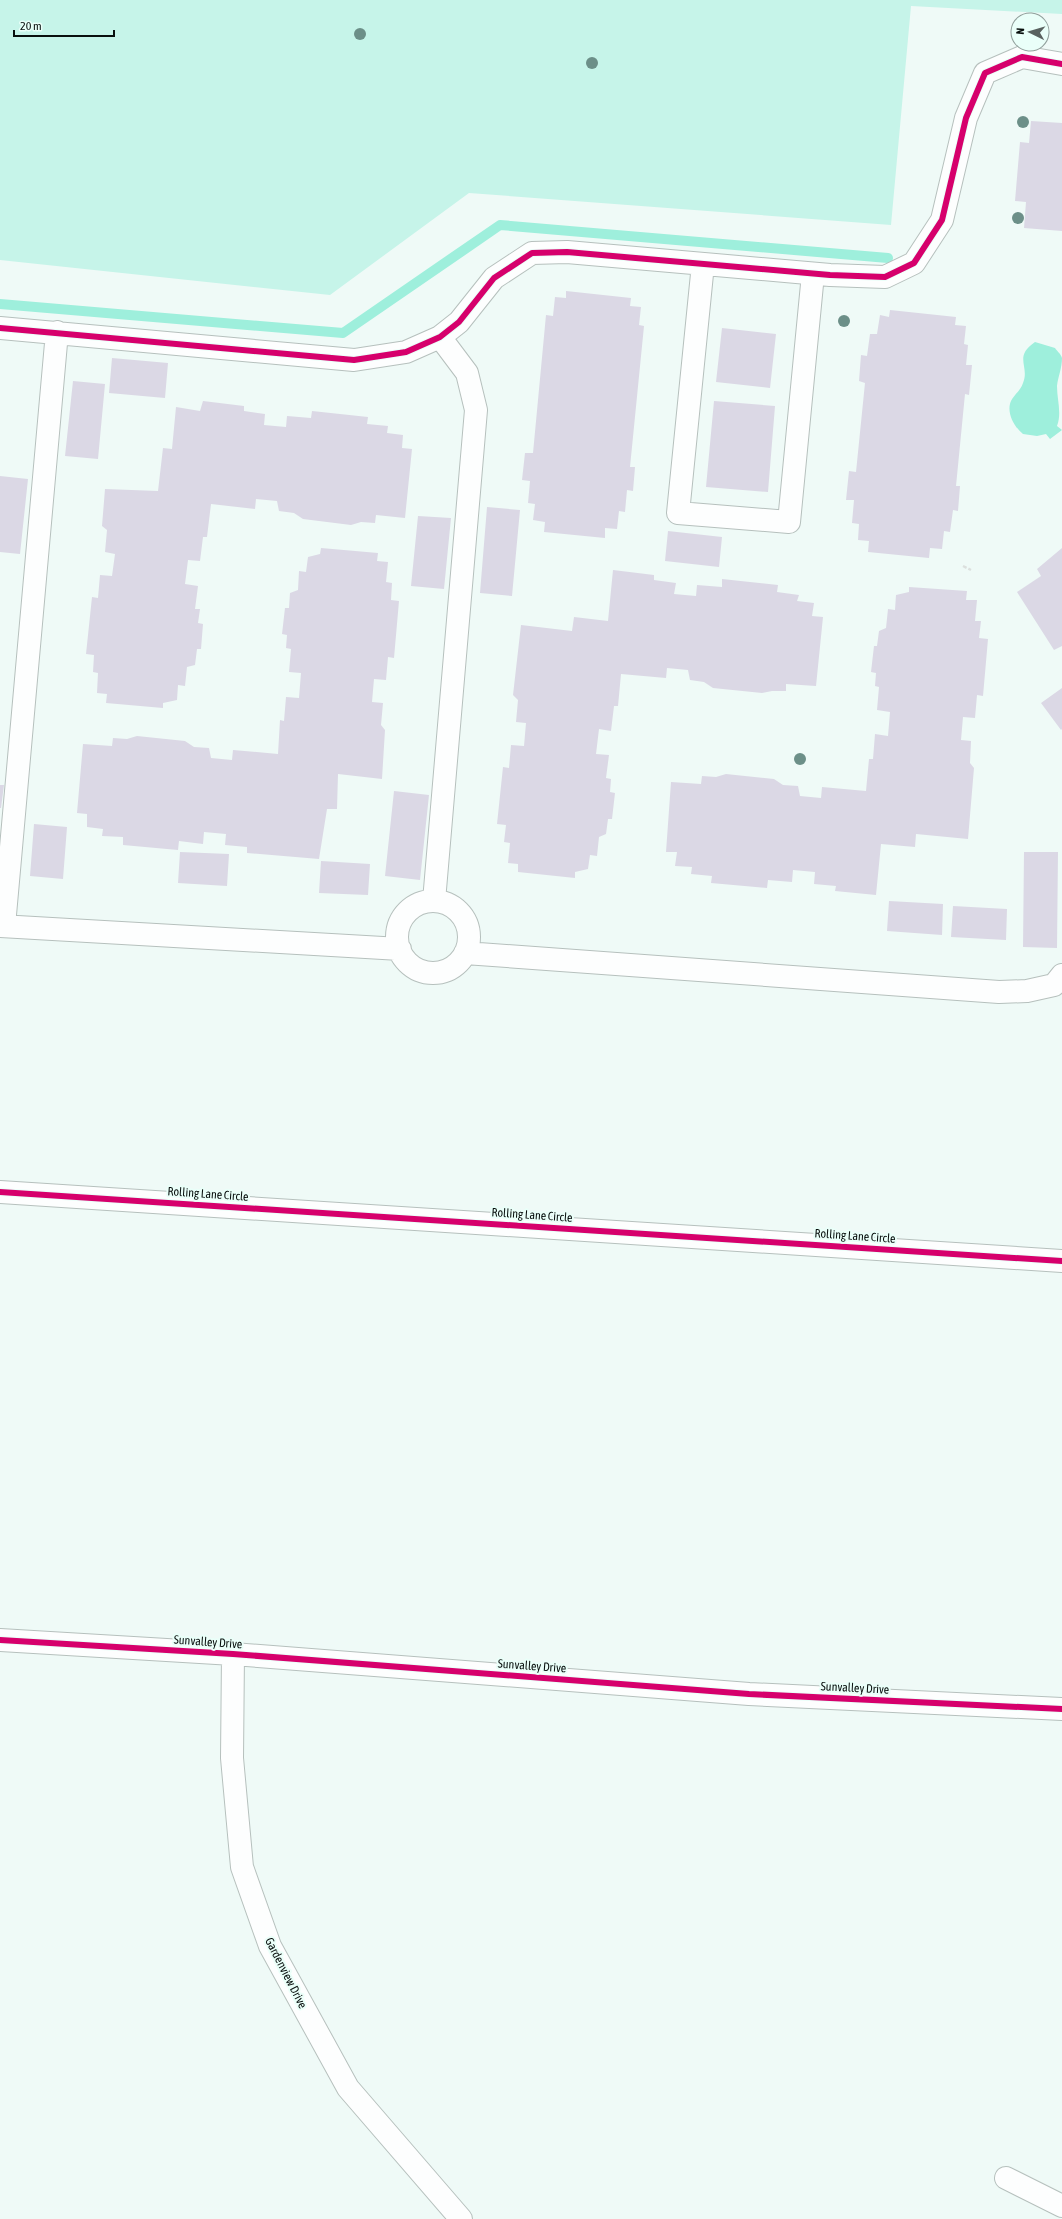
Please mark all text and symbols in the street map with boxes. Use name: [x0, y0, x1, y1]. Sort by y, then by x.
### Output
scale bar: [14, 12, 114, 38]
north arrow: [1010, 12, 1050, 52]
text: 20 m: [20, 19, 42, 33]
text: N: [1014, 27, 1026, 35]
street label: Rolling Lane Circle: [167, 1184, 249, 1204]
street label: Rolling Lane Circle: [491, 1205, 573, 1225]
street label: Rolling Lane Circle: [814, 1226, 896, 1246]
street label: Sunvalley Drive: [173, 1633, 243, 1651]
street label: Sunvalley Drive: [497, 1657, 567, 1675]
street label: Sunvalley Drive: [820, 1679, 890, 1697]
street label: Gardenview Drive: [262, 1935, 310, 2011]

